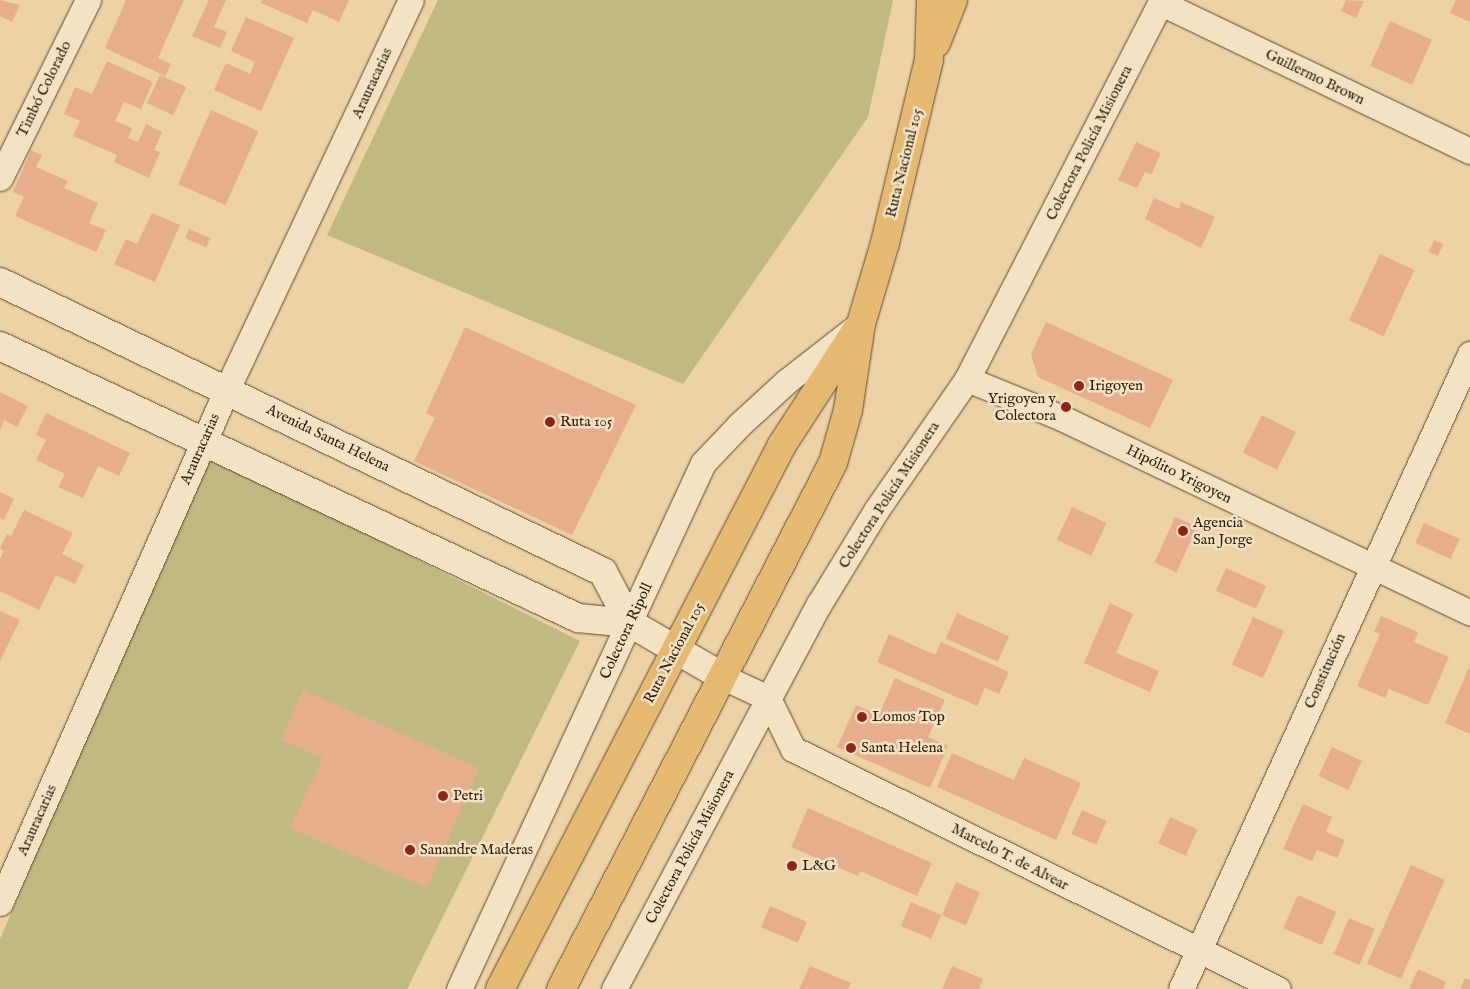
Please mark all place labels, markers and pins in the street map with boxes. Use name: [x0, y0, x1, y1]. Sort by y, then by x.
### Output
place label: Irigoyen: [1089, 377, 1143, 395]
marker: Irigoyen: [1073, 380, 1085, 392]
place label: Yrigoyen y Colectora: [988, 389, 1056, 424]
marker: Yrigoyen y Colectora: [1060, 401, 1072, 413]
place label: Ruta 105: [560, 413, 612, 431]
marker: Ruta 105: [544, 416, 556, 428]
place label: Agencia San Jorge: [1193, 513, 1253, 548]
marker: Agencia San Jorge: [1177, 525, 1189, 537]
place label: Lomos Top: [872, 708, 945, 726]
marker: Lomos Top: [856, 711, 868, 723]
place label: Santa Helena: [861, 739, 943, 757]
marker: Santa Helena: [845, 742, 857, 754]
place label: Petri: [453, 787, 483, 805]
marker: Petri: [437, 790, 449, 802]
place label: Sanandre Maderas: [420, 841, 533, 859]
marker: Sanandre Maderas: [404, 844, 416, 856]
place label: L&G: [802, 857, 836, 875]
marker: L&G: [786, 860, 798, 872]

